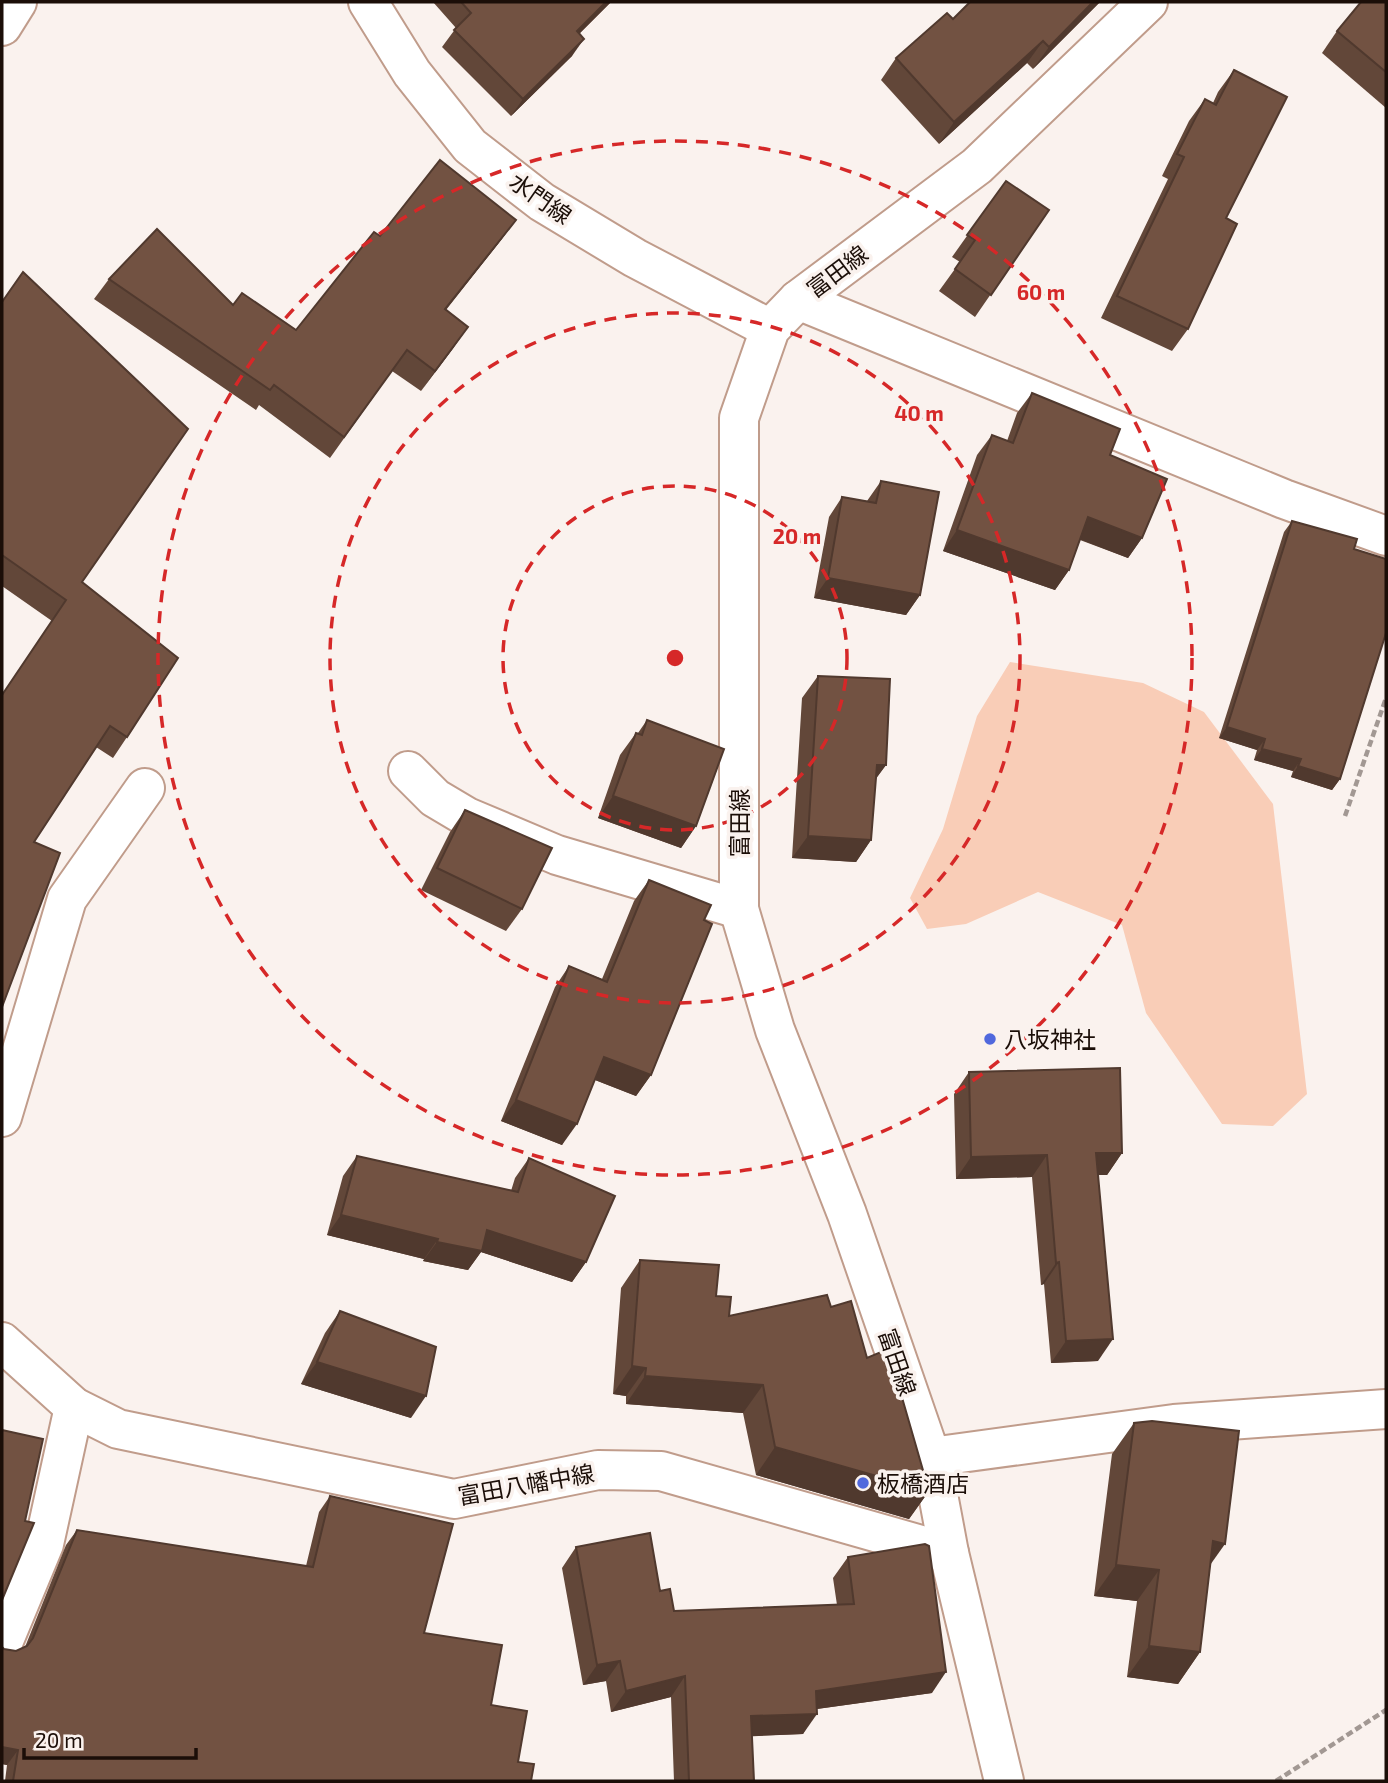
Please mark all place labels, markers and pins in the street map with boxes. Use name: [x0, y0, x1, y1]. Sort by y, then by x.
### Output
centre of rings: [663, 646, 687, 670]
place label: 八坂神社: [1004, 1025, 1096, 1053]
marker: 八坂神社: [982, 1031, 998, 1047]
place label: 板橋酒店: [877, 1469, 969, 1497]
marker: 板橋酒店: [855, 1475, 871, 1491]

